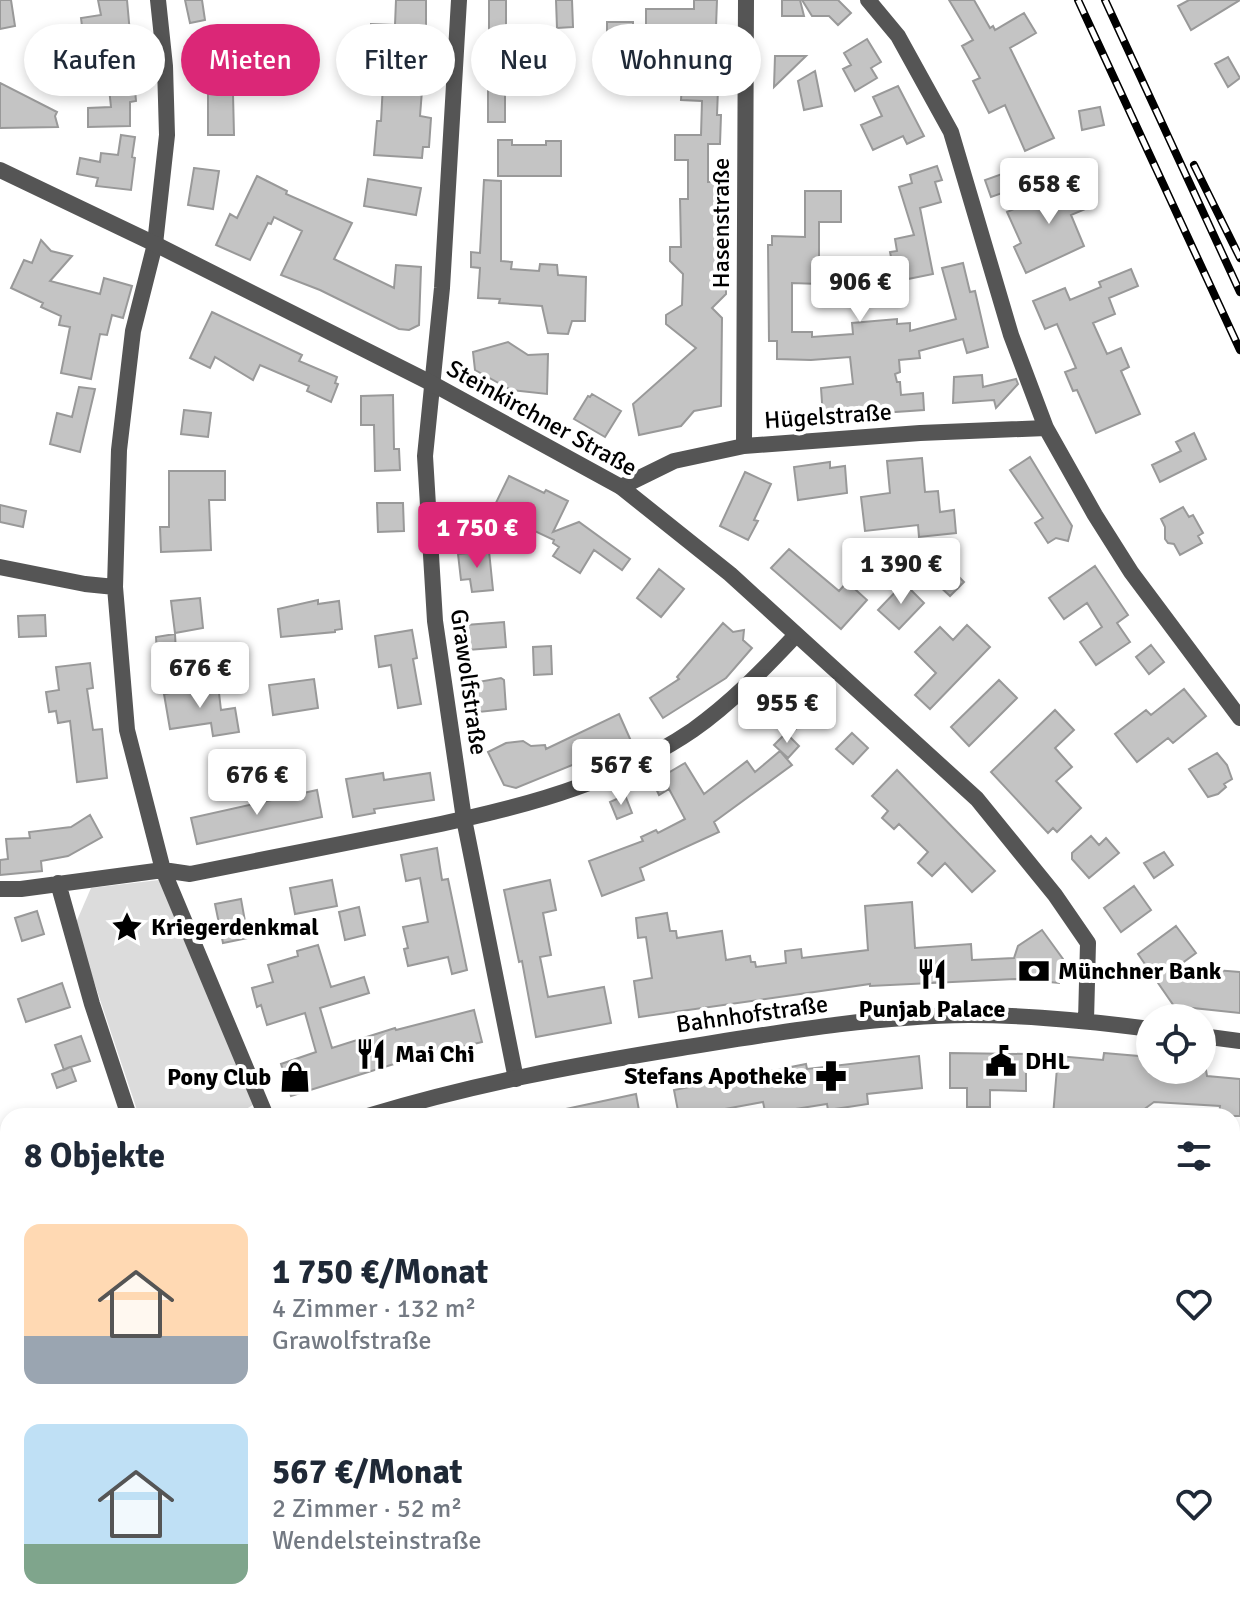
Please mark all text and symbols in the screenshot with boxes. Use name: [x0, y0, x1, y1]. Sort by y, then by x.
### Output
chip: Kaufen: [24, 24, 165, 96]
chip: Mieten: [181, 24, 320, 96]
chip: Filter: [336, 24, 455, 96]
chip: Neu: [471, 24, 576, 96]
chip: Wohnung: [592, 24, 761, 96]
street label: Hasenstraße: [706, 158, 736, 288]
pin: 658 €: [993, 158, 1105, 226]
text: 658 €: [1018, 168, 1080, 200]
pin: 906 €: [804, 256, 916, 324]
text: 906 €: [829, 266, 891, 298]
street label: Steinkirchner Straße: [442, 353, 642, 483]
street label: Hügelstraße: [763, 397, 893, 435]
pin: 1 750 €: [403, 502, 551, 570]
text: 1 750 €: [436, 512, 518, 544]
pin: 1 390 €: [827, 538, 975, 606]
text: 1 390 €: [860, 548, 942, 580]
street label: Grawolfstraße: [444, 607, 494, 757]
pin: 676 €: [144, 642, 256, 710]
text: 676 €: [169, 652, 231, 684]
pin: 955 €: [731, 677, 843, 745]
text: 955 €: [756, 687, 818, 719]
pin: 567 €: [565, 739, 677, 807]
pin: 676 €: [201, 749, 313, 817]
text: 567 €: [590, 749, 652, 781]
text: 676 €: [226, 759, 288, 791]
place icon: Kriegerdenkmal: [110, 910, 144, 944]
place label: Kriegerdenkmal: [151, 912, 319, 942]
bank icon: Münchner Bank: [1017, 954, 1051, 988]
place label: Münchner Bank: [1058, 956, 1222, 986]
restaurant icon: Punjab Palace: [915, 957, 949, 991]
street label: Bahnhofstraße: [674, 988, 830, 1040]
place label: Punjab Palace: [859, 994, 1005, 1024]
map controls: [1136, 1004, 1216, 1084]
button: locate: [1136, 1004, 1216, 1084]
restaurant icon: Mai Chi: [354, 1037, 388, 1071]
place label: Mai Chi: [395, 1039, 475, 1069]
public building icon: DHL: [984, 1044, 1018, 1078]
place label: DHL: [1025, 1046, 1070, 1076]
pharmacy icon: Stefans Apotheke: [814, 1059, 848, 1093]
shop icon: Pony Club: [278, 1060, 312, 1094]
place label: Stefans Apotheke: [624, 1061, 807, 1091]
place label: Pony Club: [167, 1062, 271, 1092]
icon: filters: [1172, 1134, 1216, 1178]
text: 8 Objekte: [24, 1135, 165, 1177]
text: 1 750 €/Monat: [272, 1251, 488, 1293]
icon: home: [88, 1256, 184, 1352]
icon: heart: [1172, 1282, 1216, 1326]
text: 4 Zimmer · 132 m²: [272, 1293, 476, 1325]
text: Grawolfstraße: [272, 1325, 431, 1357]
text: 567 €/Monat: [272, 1451, 462, 1493]
icon: home: [88, 1456, 184, 1552]
icon: heart: [1172, 1482, 1216, 1526]
text: 2 Zimmer · 52 m²: [272, 1493, 462, 1525]
text: Wendelsteinstraße: [272, 1525, 482, 1557]

